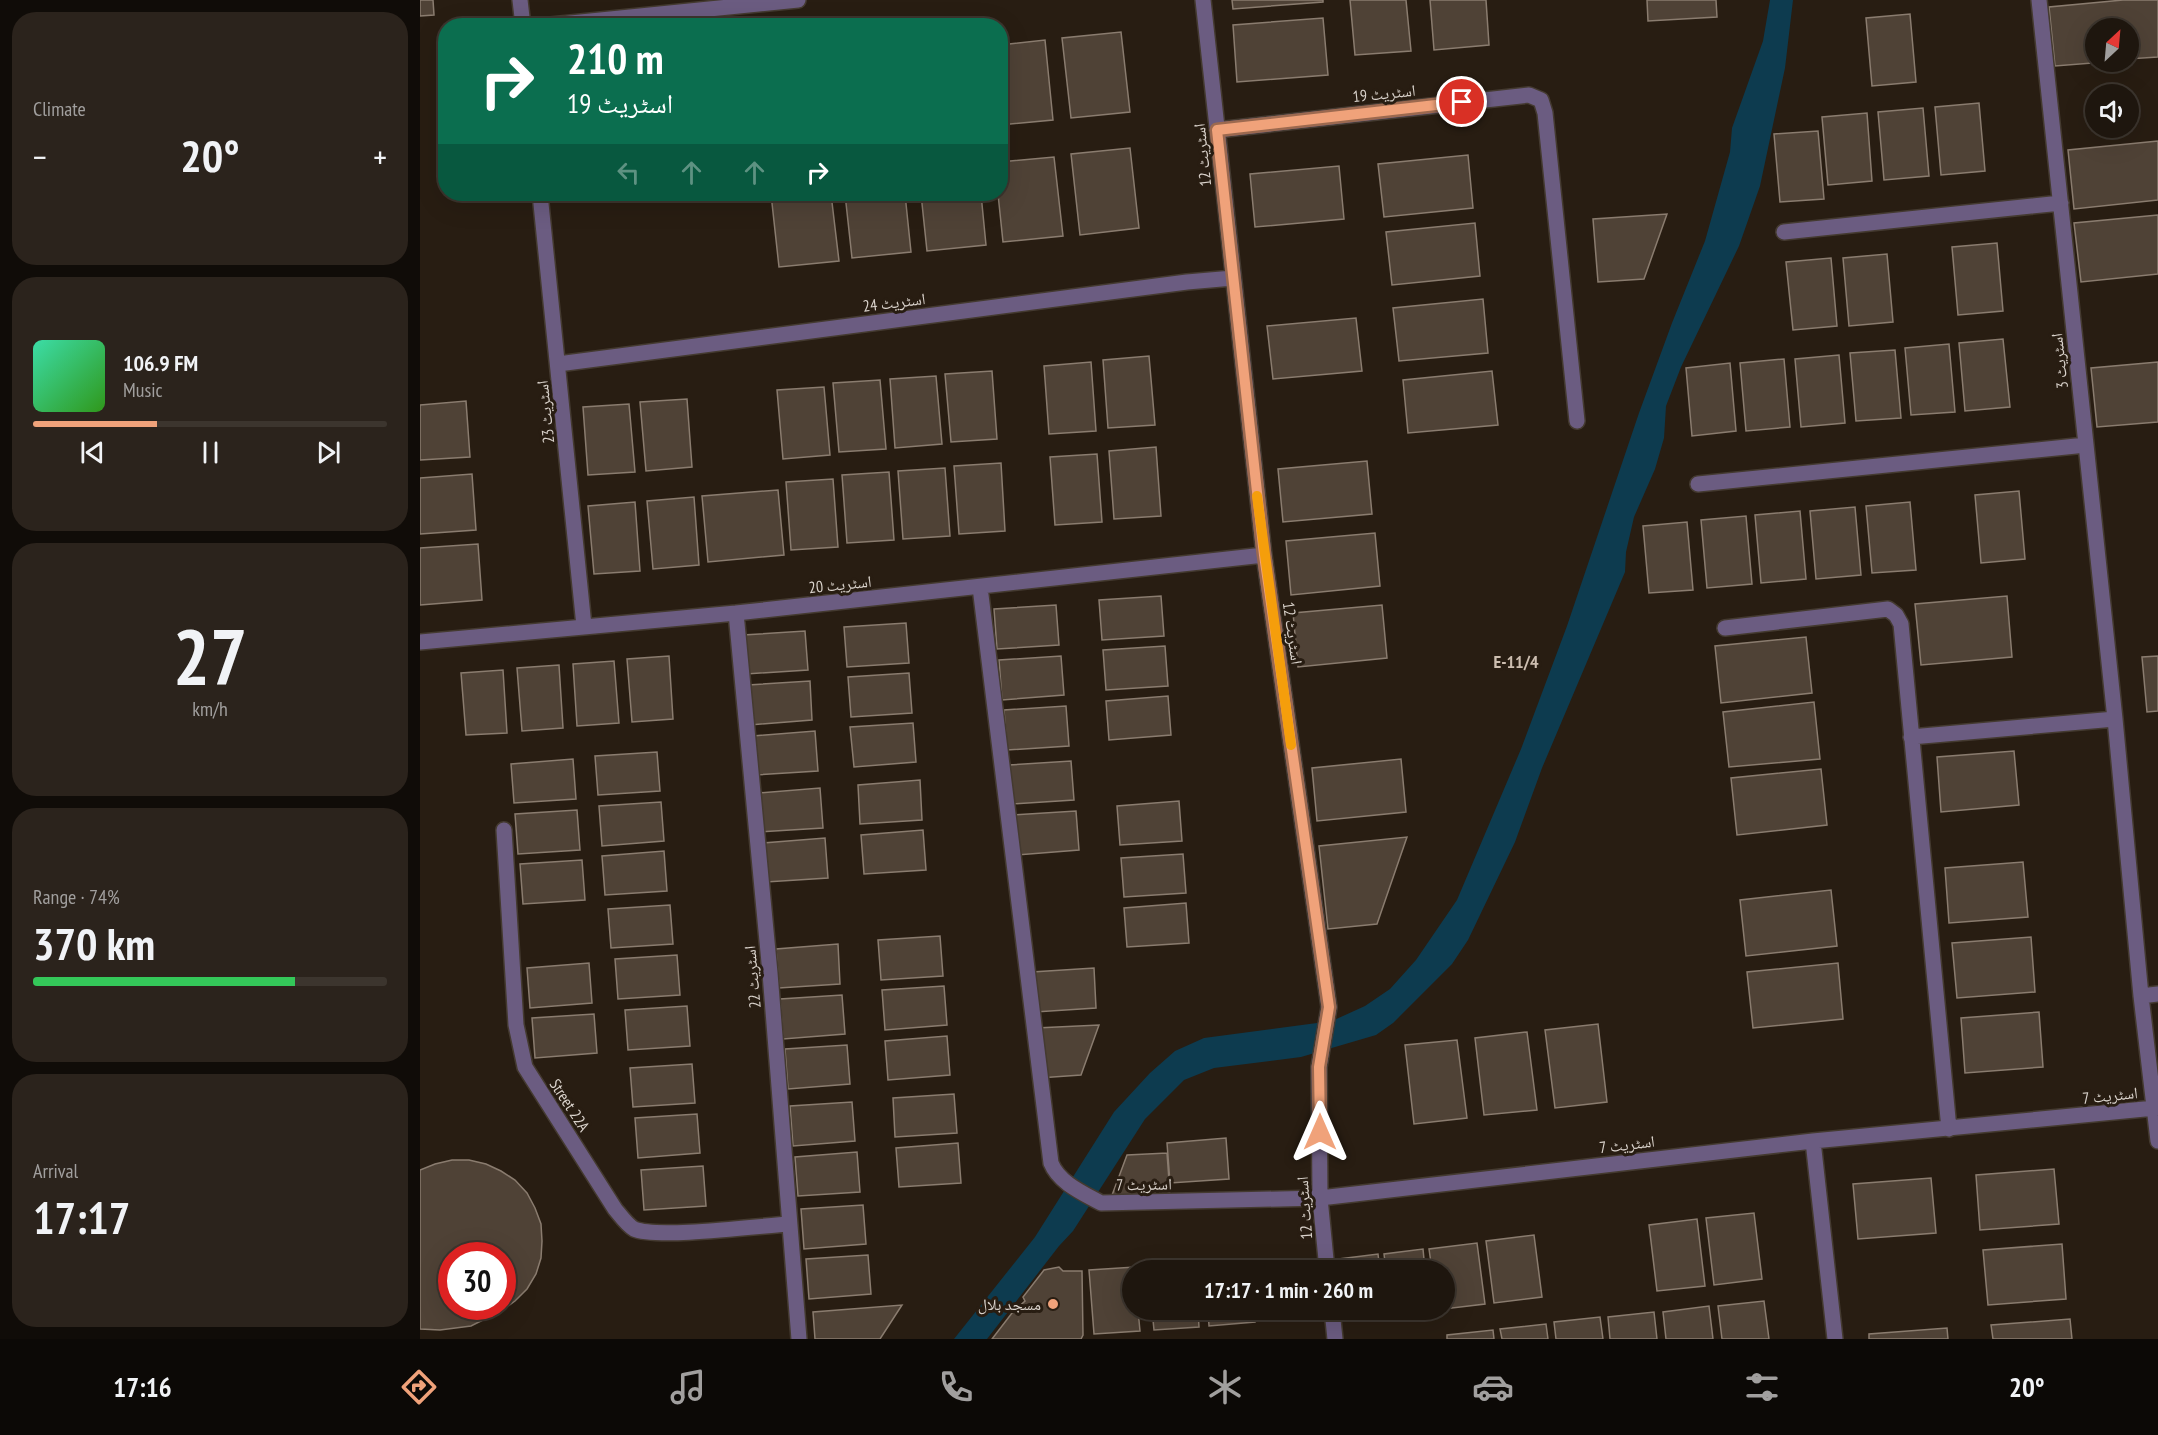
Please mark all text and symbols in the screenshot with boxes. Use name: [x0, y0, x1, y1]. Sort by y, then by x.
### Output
north arrow: [2085, 18, 2139, 72]
map controls: [2085, 18, 2139, 138]
text: 210 m: [567, 31, 664, 86]
icon: right: [468, 42, 546, 120]
pin: [1436, 76, 1487, 127]
street label: اسٹریٹ 19: [1352, 80, 1416, 106]
button: sound: [2085, 84, 2139, 138]
icon: arrive: [1445, 85, 1478, 118]
text: اسٹریٹ 19: [567, 86, 673, 120]
text: Climate: [33, 96, 86, 122]
street label: اسٹریٹ 12: [1189, 123, 1215, 187]
text: 20°: [180, 126, 240, 184]
text: −: [33, 135, 47, 178]
text: +: [373, 135, 387, 178]
icon: left: [612, 156, 645, 189]
icon: ahead: [675, 156, 708, 189]
icon: ahead: [738, 156, 771, 189]
icon: right: [801, 156, 834, 189]
street label: اسٹریٹ 24: [862, 288, 926, 316]
street label: اسٹریٹ 3: [2046, 332, 2072, 390]
text: 106.9 FM: [123, 349, 198, 377]
text: Music: [123, 377, 163, 403]
street label: اسٹریٹ 23: [532, 380, 558, 444]
icon: previous: [76, 436, 109, 469]
icon: pause: [194, 436, 227, 469]
icon: next: [312, 436, 345, 469]
street label: اسٹریٹ 20: [808, 571, 872, 597]
street label: اسٹریٹ 12: [1279, 600, 1307, 666]
text: 27: [173, 606, 247, 707]
district label: E-11/4: [1493, 650, 1539, 673]
text: km/h: [192, 696, 228, 722]
text: Range · 74%: [33, 884, 120, 910]
text: 370 km: [33, 914, 155, 972]
street label: اسٹریٹ 22: [739, 945, 765, 1009]
street label: Street 22A: [546, 1075, 595, 1135]
street label: اسٹریٹ 7: [2081, 1082, 2139, 1108]
position arrow: [1288, 1100, 1352, 1164]
street label: اسٹریٹ 7: [1598, 1131, 1656, 1157]
text: Arrival: [33, 1158, 78, 1184]
street label: اسٹریٹ 7: [1116, 1174, 1172, 1194]
street label: اسٹریٹ 12: [1292, 1176, 1316, 1240]
text: 17:17: [33, 1188, 130, 1246]
speed limit sign: 30: [438, 1242, 516, 1320]
text: 17:17 · 1 min · 260 m: [1204, 1276, 1373, 1304]
place label: مسجد بلال: [978, 1294, 1041, 1315]
marker: مسجد بلال: [1046, 1297, 1060, 1311]
icon: directions: [398, 1366, 440, 1408]
icon: music: [667, 1366, 709, 1408]
icon: phone: [935, 1366, 977, 1408]
icon: climate: [1204, 1366, 1246, 1408]
icon: car: [1472, 1366, 1514, 1408]
icon: filters: [1741, 1366, 1783, 1408]
text: 17:16: [113, 1370, 172, 1404]
text: 20°: [2009, 1370, 2045, 1404]

